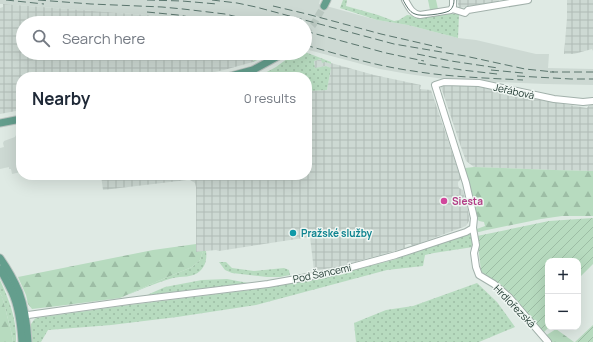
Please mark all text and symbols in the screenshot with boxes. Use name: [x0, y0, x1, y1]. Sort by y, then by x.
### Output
search box: [16, 16, 312, 60]
icon: search: [30, 27, 52, 49]
text: Search here: [62, 28, 145, 49]
street label: Jeřábová: [492, 80, 536, 102]
text: Nearby: [32, 87, 90, 110]
text: 0 results: [244, 89, 296, 107]
place label: Siesta: [452, 194, 483, 208]
marker: Siesta: [439, 196, 449, 206]
place label: Pražské služby: [301, 226, 373, 240]
marker: Pražské služby: [288, 228, 298, 238]
map controls: [545, 258, 581, 330]
button: +: [545, 258, 581, 294]
street label: Pod Šancemi: [292, 260, 352, 286]
street label: Hrdlořezská: [491, 281, 539, 331]
button: −: [545, 294, 581, 330]

